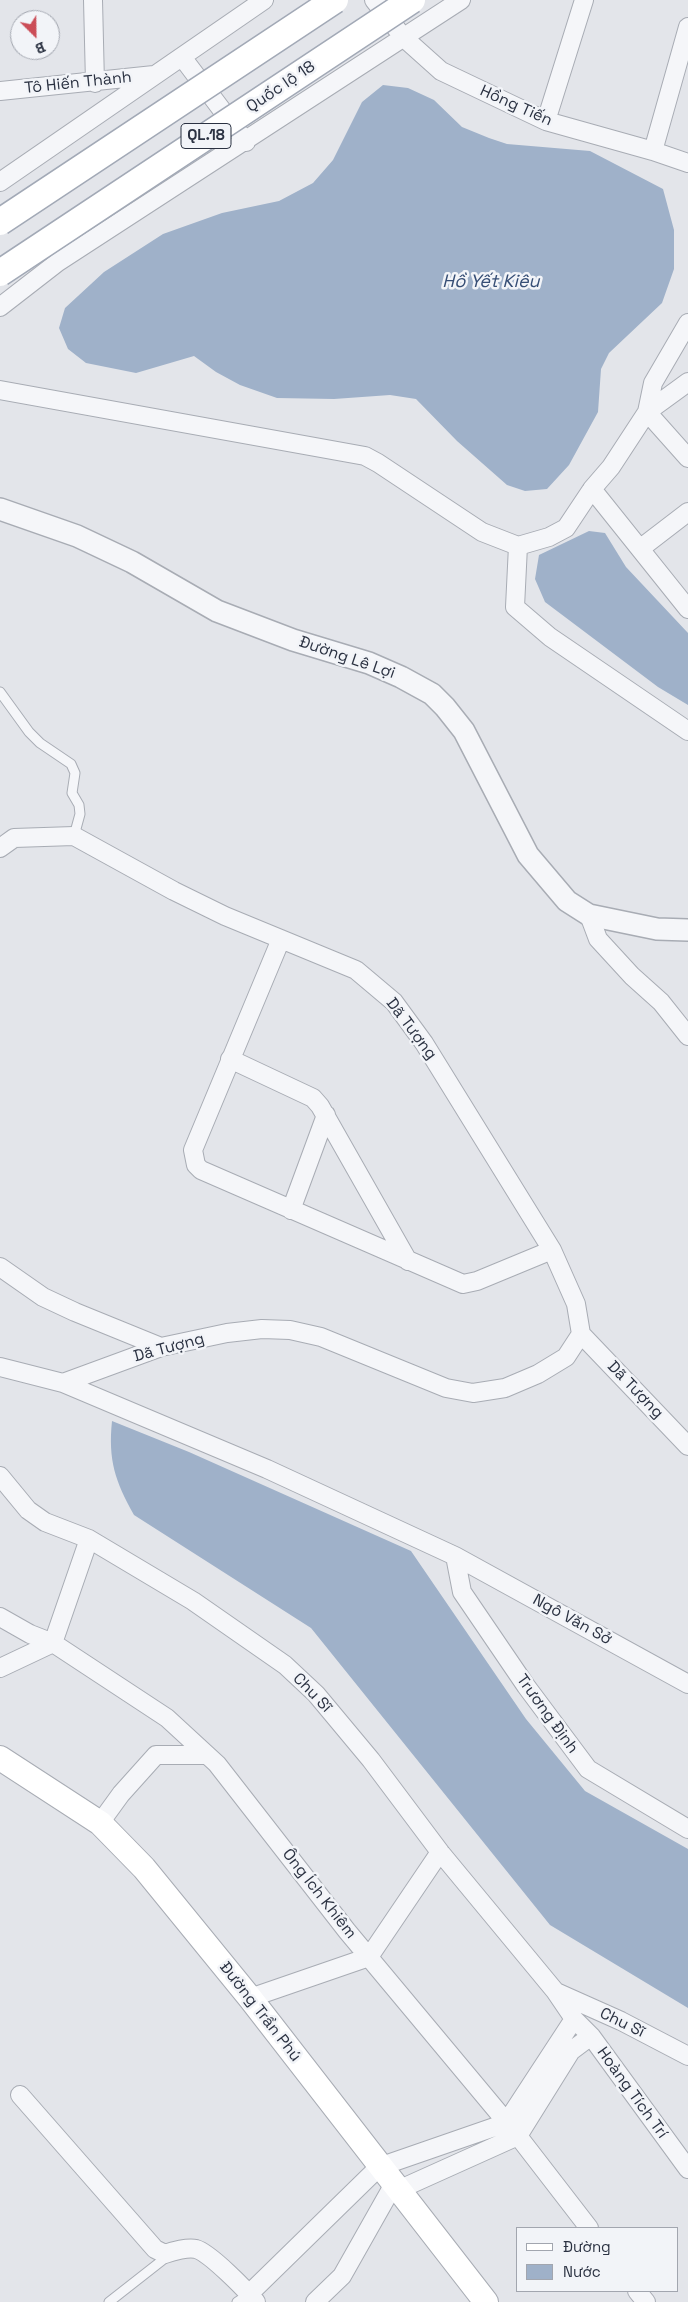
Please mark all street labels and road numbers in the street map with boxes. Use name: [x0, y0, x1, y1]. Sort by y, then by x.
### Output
street label: Quốc lộ 18: [243, 57, 319, 117]
street label: Tô Hiến Thành: [23, 68, 133, 98]
street label: Hồng Tiến: [477, 82, 555, 130]
road number: QL.18: [181, 124, 231, 148]
street label: Đường Lê Lợi: [297, 633, 397, 683]
street label: Dã Tượng: [382, 994, 440, 1064]
street label: Dã Tượng: [132, 1329, 206, 1367]
street label: Dã Tượng: [603, 1357, 667, 1423]
street label: Ngô Văn Sở: [529, 1590, 615, 1650]
street label: Chu Sĩ: [289, 1669, 335, 1717]
street label: Trương Định: [512, 1671, 582, 1757]
street label: Ông Ích Khiêm: [278, 1845, 360, 1943]
street label: Đường Trần Phú: [215, 1958, 305, 2066]
street label: Chu Sĩ: [596, 2004, 648, 2042]
street label: Hoàng Tích Trí: [592, 2044, 672, 2142]

